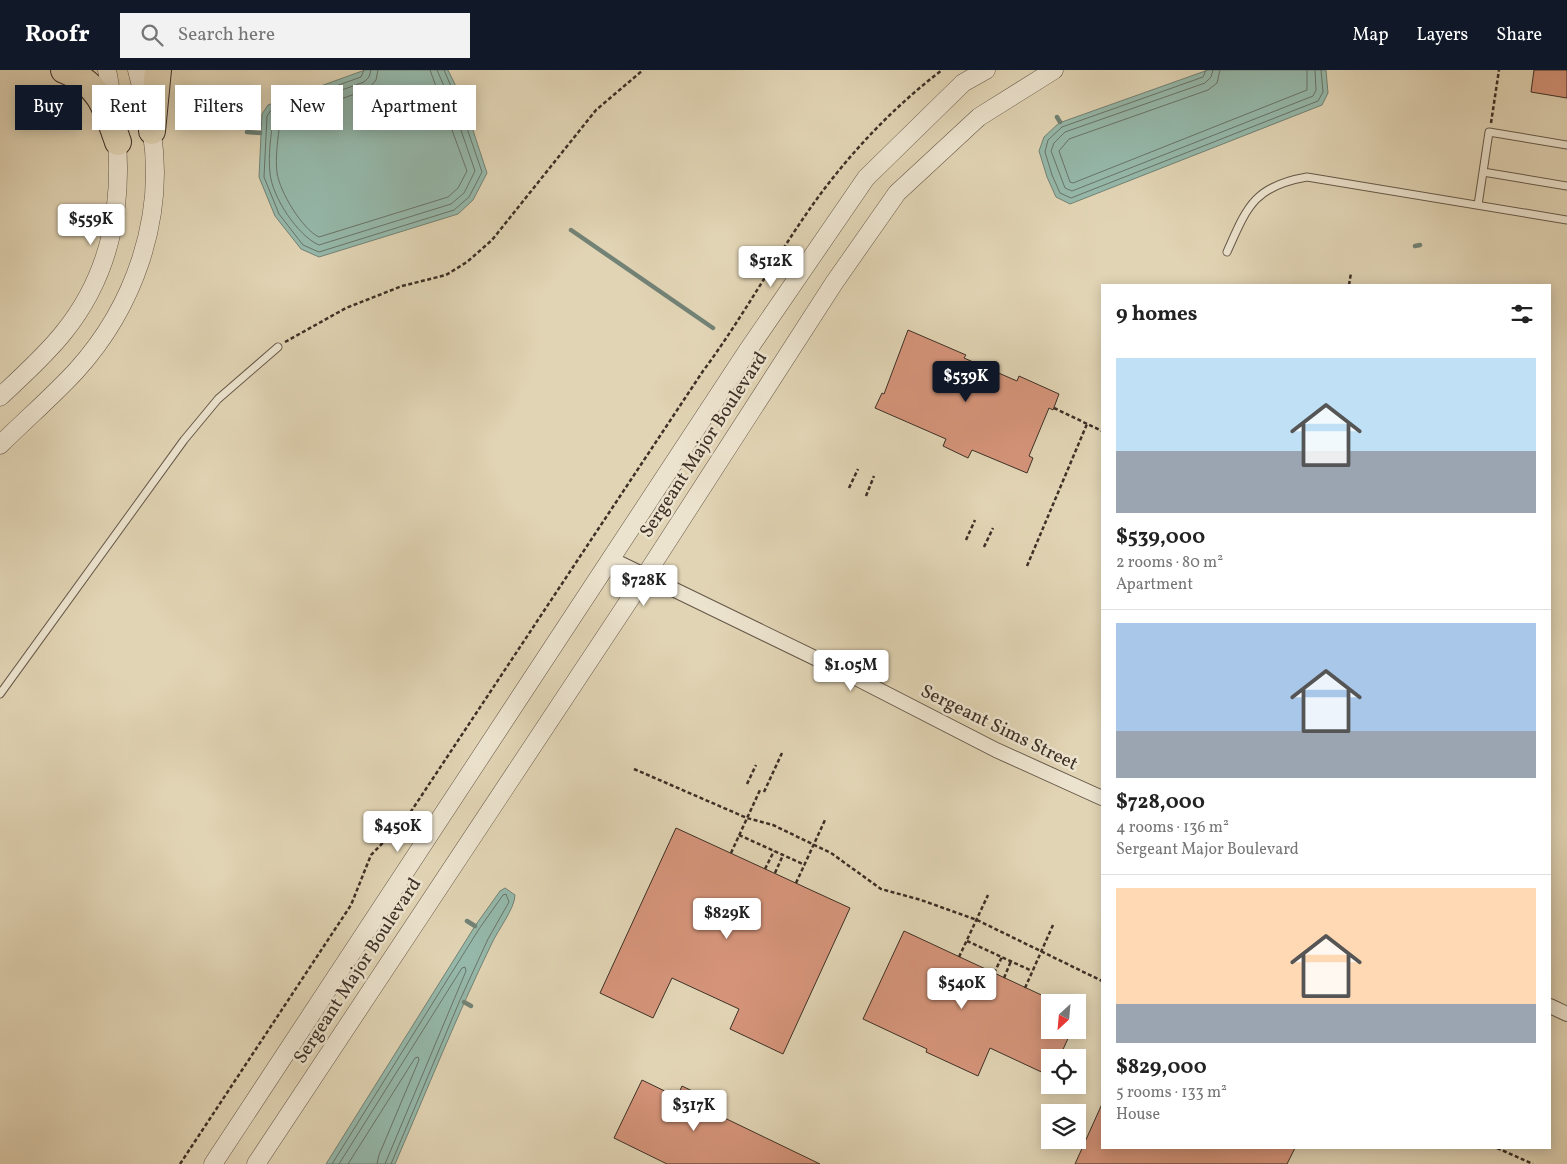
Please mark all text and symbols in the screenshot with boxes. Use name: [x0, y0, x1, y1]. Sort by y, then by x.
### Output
search box: [120, 13, 470, 58]
text: Roofr: [25, 18, 90, 52]
icon: search: [138, 21, 166, 49]
text: Search here: [178, 22, 275, 48]
text: Map: [1352, 23, 1388, 48]
text: Layers: [1416, 23, 1468, 48]
text: Share: [1496, 23, 1542, 48]
chip: Buy: [15, 85, 82, 130]
chip: Rent: [92, 85, 165, 130]
chip: Filters: [175, 85, 261, 130]
chip: New: [271, 85, 343, 130]
chip: Apartment: [353, 85, 476, 130]
pin: $559K: [56, 204, 126, 246]
text: $559K: [69, 209, 113, 231]
pin: $512K: [736, 246, 806, 288]
text: $512K: [750, 251, 792, 273]
text: 9 homes: [1116, 300, 1197, 329]
icon: filters: [1508, 300, 1536, 328]
street label: Sergeant Major Boulevard: [634, 347, 774, 543]
pin: $539K: [931, 360, 1001, 403]
text: $539K: [944, 366, 988, 388]
icon: home: [1281, 390, 1371, 480]
text: $539,000: [1116, 523, 1205, 552]
text: 2 rooms · 80 m²: [1116, 552, 1223, 574]
pin: $728K: [609, 564, 679, 607]
text: $728K: [621, 570, 667, 592]
text: Apartment: [1116, 574, 1193, 596]
pin: $1.05M: [810, 650, 892, 692]
text: $1.05M: [825, 655, 877, 677]
icon: home: [1281, 656, 1371, 746]
street label: Sergeant Sims Street: [916, 679, 1082, 778]
text: $728,000: [1116, 788, 1205, 817]
pin: $450K: [363, 810, 433, 853]
text: $450K: [374, 816, 422, 838]
text: 4 rooms · 136 m²: [1116, 817, 1229, 839]
text: Sergeant Major Boulevard: [1116, 839, 1299, 861]
street label: Sergeant Major Boulevard: [288, 873, 428, 1069]
pin: $829K: [692, 898, 762, 940]
text: $829K: [704, 903, 750, 925]
icon: home: [1281, 921, 1371, 1011]
pin: $540K: [927, 968, 997, 1010]
text: $540K: [938, 973, 986, 995]
north arrow: [1041, 994, 1086, 1039]
map controls: [1041, 994, 1086, 1149]
button: locate: [1041, 1049, 1086, 1094]
text: $829,000: [1116, 1053, 1207, 1082]
text: 5 rooms · 133 m²: [1116, 1082, 1227, 1104]
pin: $317K: [659, 1090, 729, 1132]
text: $317K: [673, 1095, 715, 1117]
button: layers: [1041, 1104, 1086, 1149]
text: House: [1116, 1104, 1160, 1126]

